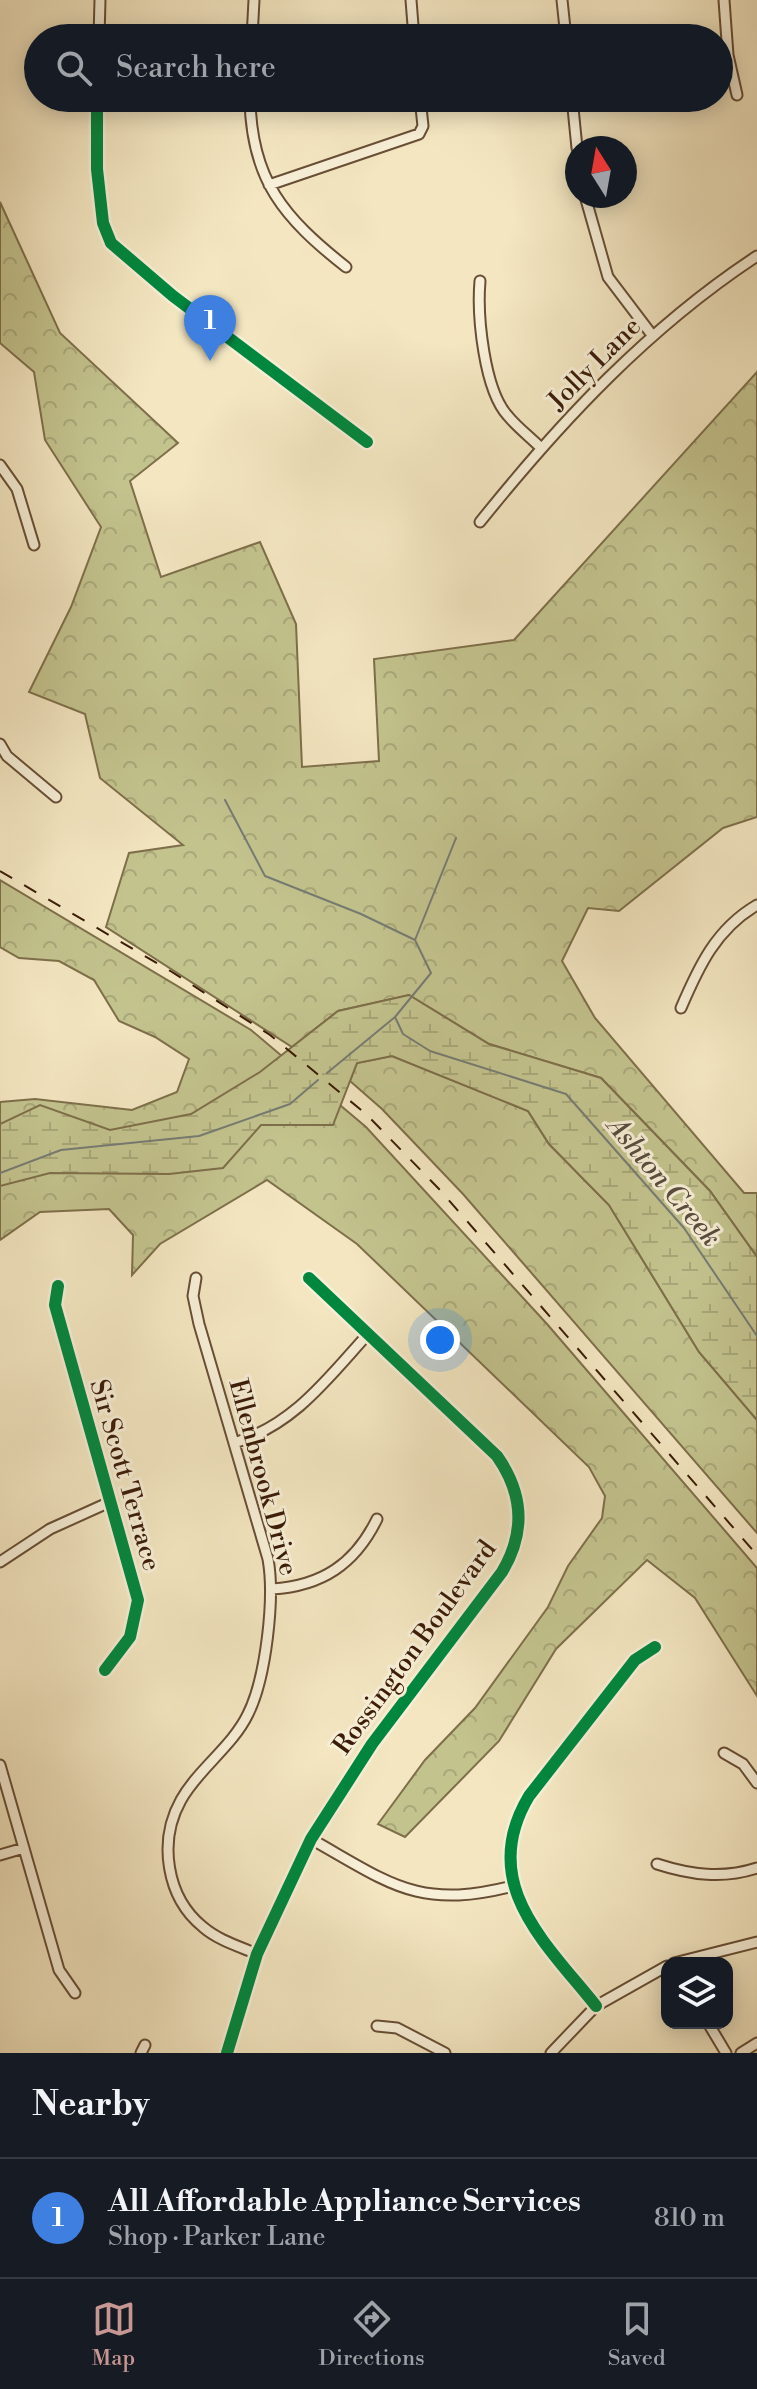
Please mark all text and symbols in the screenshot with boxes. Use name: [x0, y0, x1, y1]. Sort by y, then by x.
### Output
search box: [24, 24, 733, 112]
icon: search: [52, 46, 96, 90]
text: Search here: [116, 49, 276, 87]
north arrow: [565, 136, 637, 208]
pin: 1: [184, 295, 236, 361]
street label: Jolly Lane: [541, 311, 648, 418]
water label: Ashton Creek: [597, 1107, 728, 1254]
your location: [420, 1320, 460, 1360]
street label: Sir Scott Terrace: [82, 1376, 168, 1575]
street label: Ellenbrook Drive: [221, 1376, 305, 1579]
street label: Rossington Boulevard: [326, 1534, 503, 1761]
map controls: [661, 1957, 733, 2029]
button: layers: [661, 1957, 733, 2029]
text: Nearby: [32, 2084, 150, 2126]
text: All Affordable Appliance Services: [108, 2183, 581, 2221]
text: 1: [52, 2202, 64, 2234]
text: 810 m: [654, 2202, 725, 2234]
text: Shop · Parker Lane: [108, 2221, 326, 2253]
tab: Map: [92, 2297, 136, 2372]
tab: Directions: [319, 2297, 425, 2372]
tab: Saved: [608, 2297, 665, 2372]

